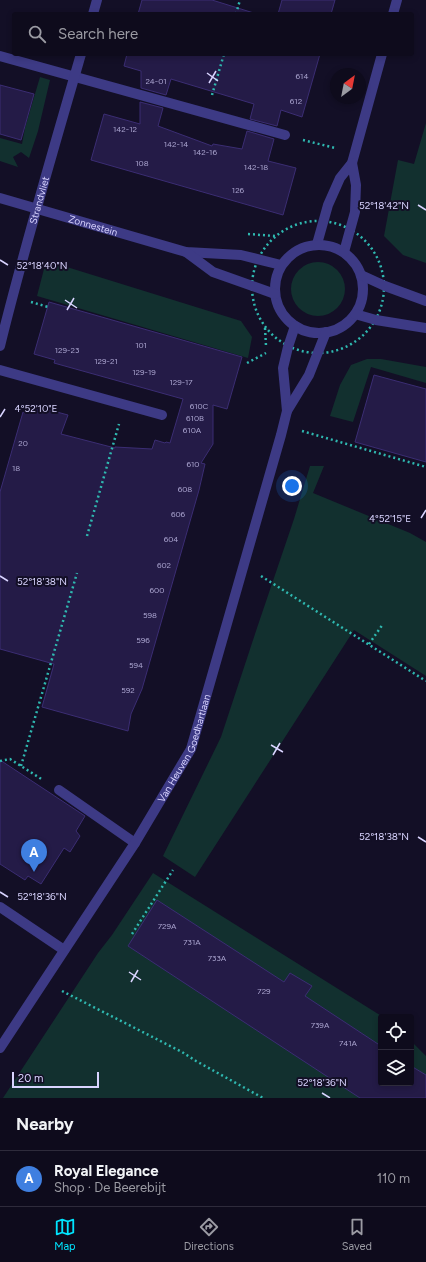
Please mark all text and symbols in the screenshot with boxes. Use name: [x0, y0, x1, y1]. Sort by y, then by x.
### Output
search box: [12, 12, 414, 56]
icon: search: [26, 23, 48, 45]
text: Search here: [58, 25, 138, 43]
north arrow: [330, 68, 366, 104]
house number: 614: [296, 71, 308, 81]
house number: 24-01: [145, 76, 167, 86]
house number: 612: [290, 96, 302, 106]
house number: 142-12: [113, 124, 137, 134]
house number: 142-14: [164, 139, 188, 149]
house number: 142-16: [193, 147, 217, 157]
house number: 108: [135, 158, 149, 168]
house number: 142-18: [244, 162, 268, 172]
street label: Strandvliet: [26, 175, 52, 225]
house number: 126: [232, 185, 245, 195]
text: 52°18'42"N: [359, 199, 409, 212]
street label: Zonnestein: [67, 212, 120, 238]
text: 52°18'40"N: [17, 259, 67, 272]
house number: 101: [135, 340, 147, 350]
house number: 129-23: [55, 345, 79, 355]
house number: 129-21: [94, 356, 118, 366]
house number: 129-19: [132, 367, 156, 377]
house number: 129-17: [169, 377, 193, 387]
house number: 610C: [190, 401, 209, 411]
text: 4°52'10"E: [15, 402, 58, 415]
house number: 610B: [186, 413, 204, 423]
house number: 610A: [183, 425, 202, 435]
house number: 20: [18, 438, 28, 448]
house number: 610: [187, 459, 199, 469]
house number: 18: [12, 463, 20, 473]
your location: [282, 476, 302, 496]
house number: 608: [178, 484, 192, 494]
house number: 606: [171, 509, 186, 519]
text: 4°52'15"E: [369, 512, 411, 525]
house number: 604: [164, 534, 178, 544]
house number: 602: [157, 560, 171, 570]
text: 52°18'38"N: [17, 575, 67, 588]
house number: 600: [150, 585, 164, 595]
house number: 598: [143, 610, 157, 620]
house number: 596: [136, 635, 150, 645]
house number: 594: [129, 660, 143, 670]
house number: 592: [121, 685, 135, 695]
street label: Van Heuven Goedhartlaan: [154, 692, 213, 804]
text: 52°18'38"N: [359, 830, 409, 843]
pin: A: [21, 839, 47, 872]
text: 52°18'36"N: [17, 890, 67, 903]
house number: 729A: [158, 921, 177, 931]
house number: 731A: [183, 937, 201, 947]
house number: 733A: [208, 953, 227, 963]
house number: 729: [257, 986, 271, 996]
map controls: [378, 1014, 414, 1086]
button: locate: [378, 1014, 414, 1050]
house number: 739A: [311, 1020, 330, 1030]
house number: 741A: [339, 1038, 358, 1048]
button: layers: [378, 1050, 414, 1086]
scale bar: [12, 1070, 99, 1089]
text: 20 m: [18, 1072, 43, 1085]
text: 52°18'36"N: [297, 1076, 347, 1089]
text: Nearby: [16, 1114, 74, 1134]
text: Royal Elegance: [54, 1162, 159, 1180]
text: A: [24, 1171, 34, 1186]
text: 110 m: [377, 1171, 410, 1186]
text: Shop · De Beerebijt: [54, 1180, 166, 1195]
tab: Map: [54, 1216, 76, 1253]
tab: Directions: [184, 1216, 234, 1253]
tab: Saved: [342, 1216, 372, 1253]

